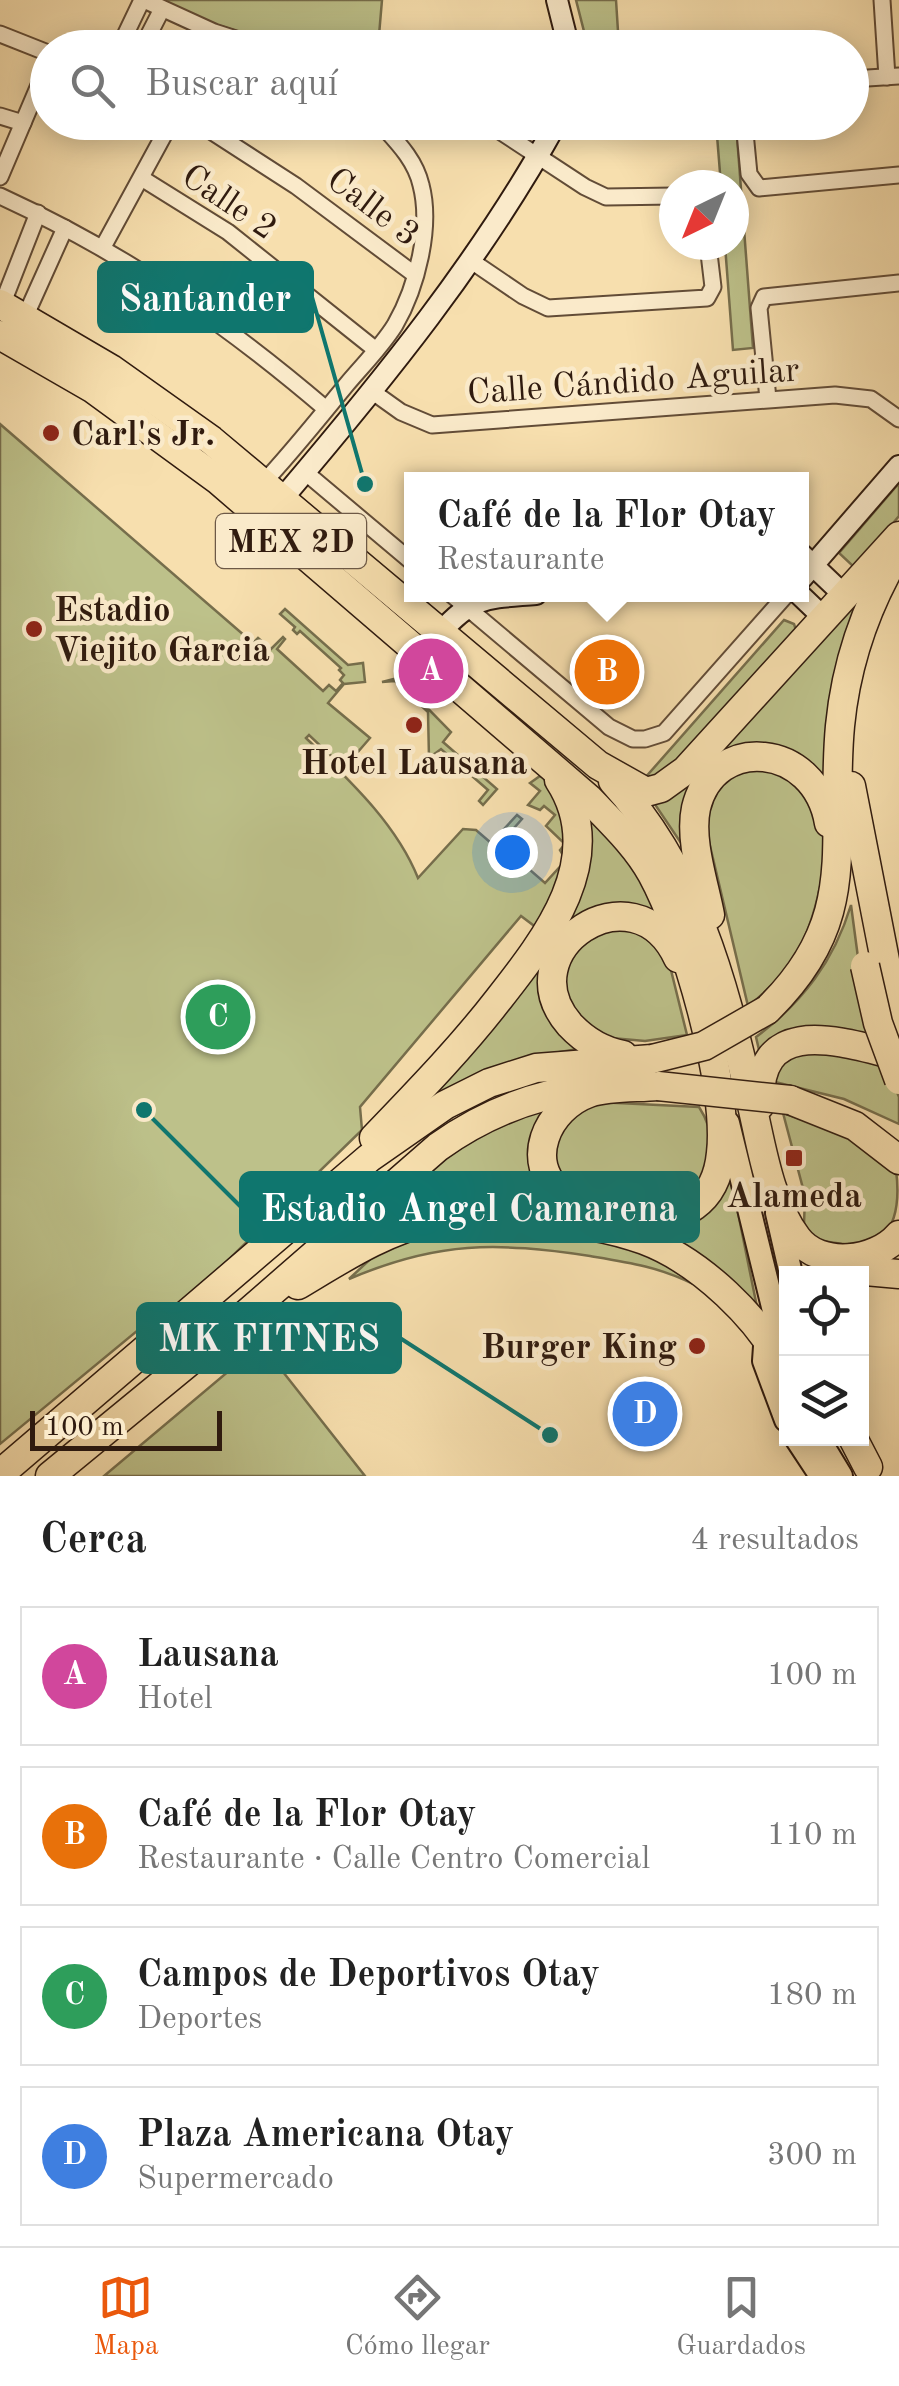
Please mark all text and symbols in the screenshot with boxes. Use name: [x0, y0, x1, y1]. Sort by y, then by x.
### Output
search box: [30, 30, 869, 140]
icon: search: [65, 58, 120, 113]
text: Buscar aquí: [145, 66, 338, 104]
street label: Calle 2: [175, 159, 282, 247]
street label: Calle 3: [320, 162, 425, 254]
north arrow: [659, 170, 749, 260]
callout: Santander: [99, 263, 312, 331]
text: Santander: [118, 282, 292, 320]
street label: Calle Cándido Aguilar: [466, 353, 801, 412]
place label: Carl's Jr.: [71, 418, 215, 453]
marker: Carl's Jr.: [40, 422, 62, 444]
popup: [404, 472, 809, 602]
text: Café de la Flor Otay: [437, 498, 776, 536]
road number: MEX 2D: [216, 514, 366, 568]
text: Restaurante: [437, 545, 605, 577]
place label: Estadio Viejito Garcia: [54, 594, 270, 669]
marker: Estadio Viejito Garcia: [23, 618, 45, 640]
pin: A: [398, 634, 464, 708]
pin: B: [574, 634, 640, 710]
marker: Hotel Lausana: [403, 714, 425, 736]
place label: Hotel Lausana: [301, 747, 528, 782]
your location: [487, 827, 538, 878]
pin: C: [186, 980, 250, 1054]
marker: Alameda: [783, 1147, 805, 1169]
callout: Estadio Angel Camarena: [241, 1173, 698, 1241]
place label: Alameda: [726, 1180, 862, 1215]
text: Estadio Angel Camarena: [260, 1192, 678, 1230]
map controls: [779, 1266, 869, 1446]
button: locate: [779, 1266, 869, 1356]
callout: MK FITNES: [138, 1304, 400, 1372]
text: MK FITNES: [158, 1322, 380, 1360]
place label: Burger King: [481, 1331, 677, 1366]
marker: Burger King: [686, 1335, 708, 1357]
button: layers: [779, 1356, 869, 1446]
pin: D: [612, 1376, 678, 1452]
scale bar: [30, 1406, 222, 1450]
text: 100 m: [45, 1414, 124, 1442]
text: Cerca: [40, 1520, 147, 1562]
text: 4 resultados: [691, 1525, 859, 1557]
text: Lausana: [137, 1637, 279, 1675]
text: A: [62, 1660, 87, 1692]
text: 100 m: [767, 1660, 857, 1692]
text: Hotel: [137, 1684, 213, 1716]
text: Café de la Flor Otay: [137, 1797, 476, 1835]
text: B: [63, 1820, 86, 1852]
text: 110 m: [767, 1820, 857, 1852]
text: Restaurante · Calle Centro Comercial: [137, 1844, 650, 1876]
text: Campos de Deportivos Otay: [137, 1957, 600, 1995]
text: C: [64, 1980, 85, 2012]
text: 180 m: [767, 1980, 857, 2012]
text: Deportes: [137, 2004, 262, 2036]
text: Plaza Americana Otay: [137, 2117, 514, 2155]
text: D: [62, 2140, 87, 2172]
text: 300 m: [767, 2140, 857, 2172]
text: Supermercado: [137, 2164, 334, 2196]
tab: Mapa: [93, 2270, 159, 2365]
tab: Cómo llegar: [345, 2270, 490, 2365]
tab: Guardados: [676, 2270, 806, 2365]

